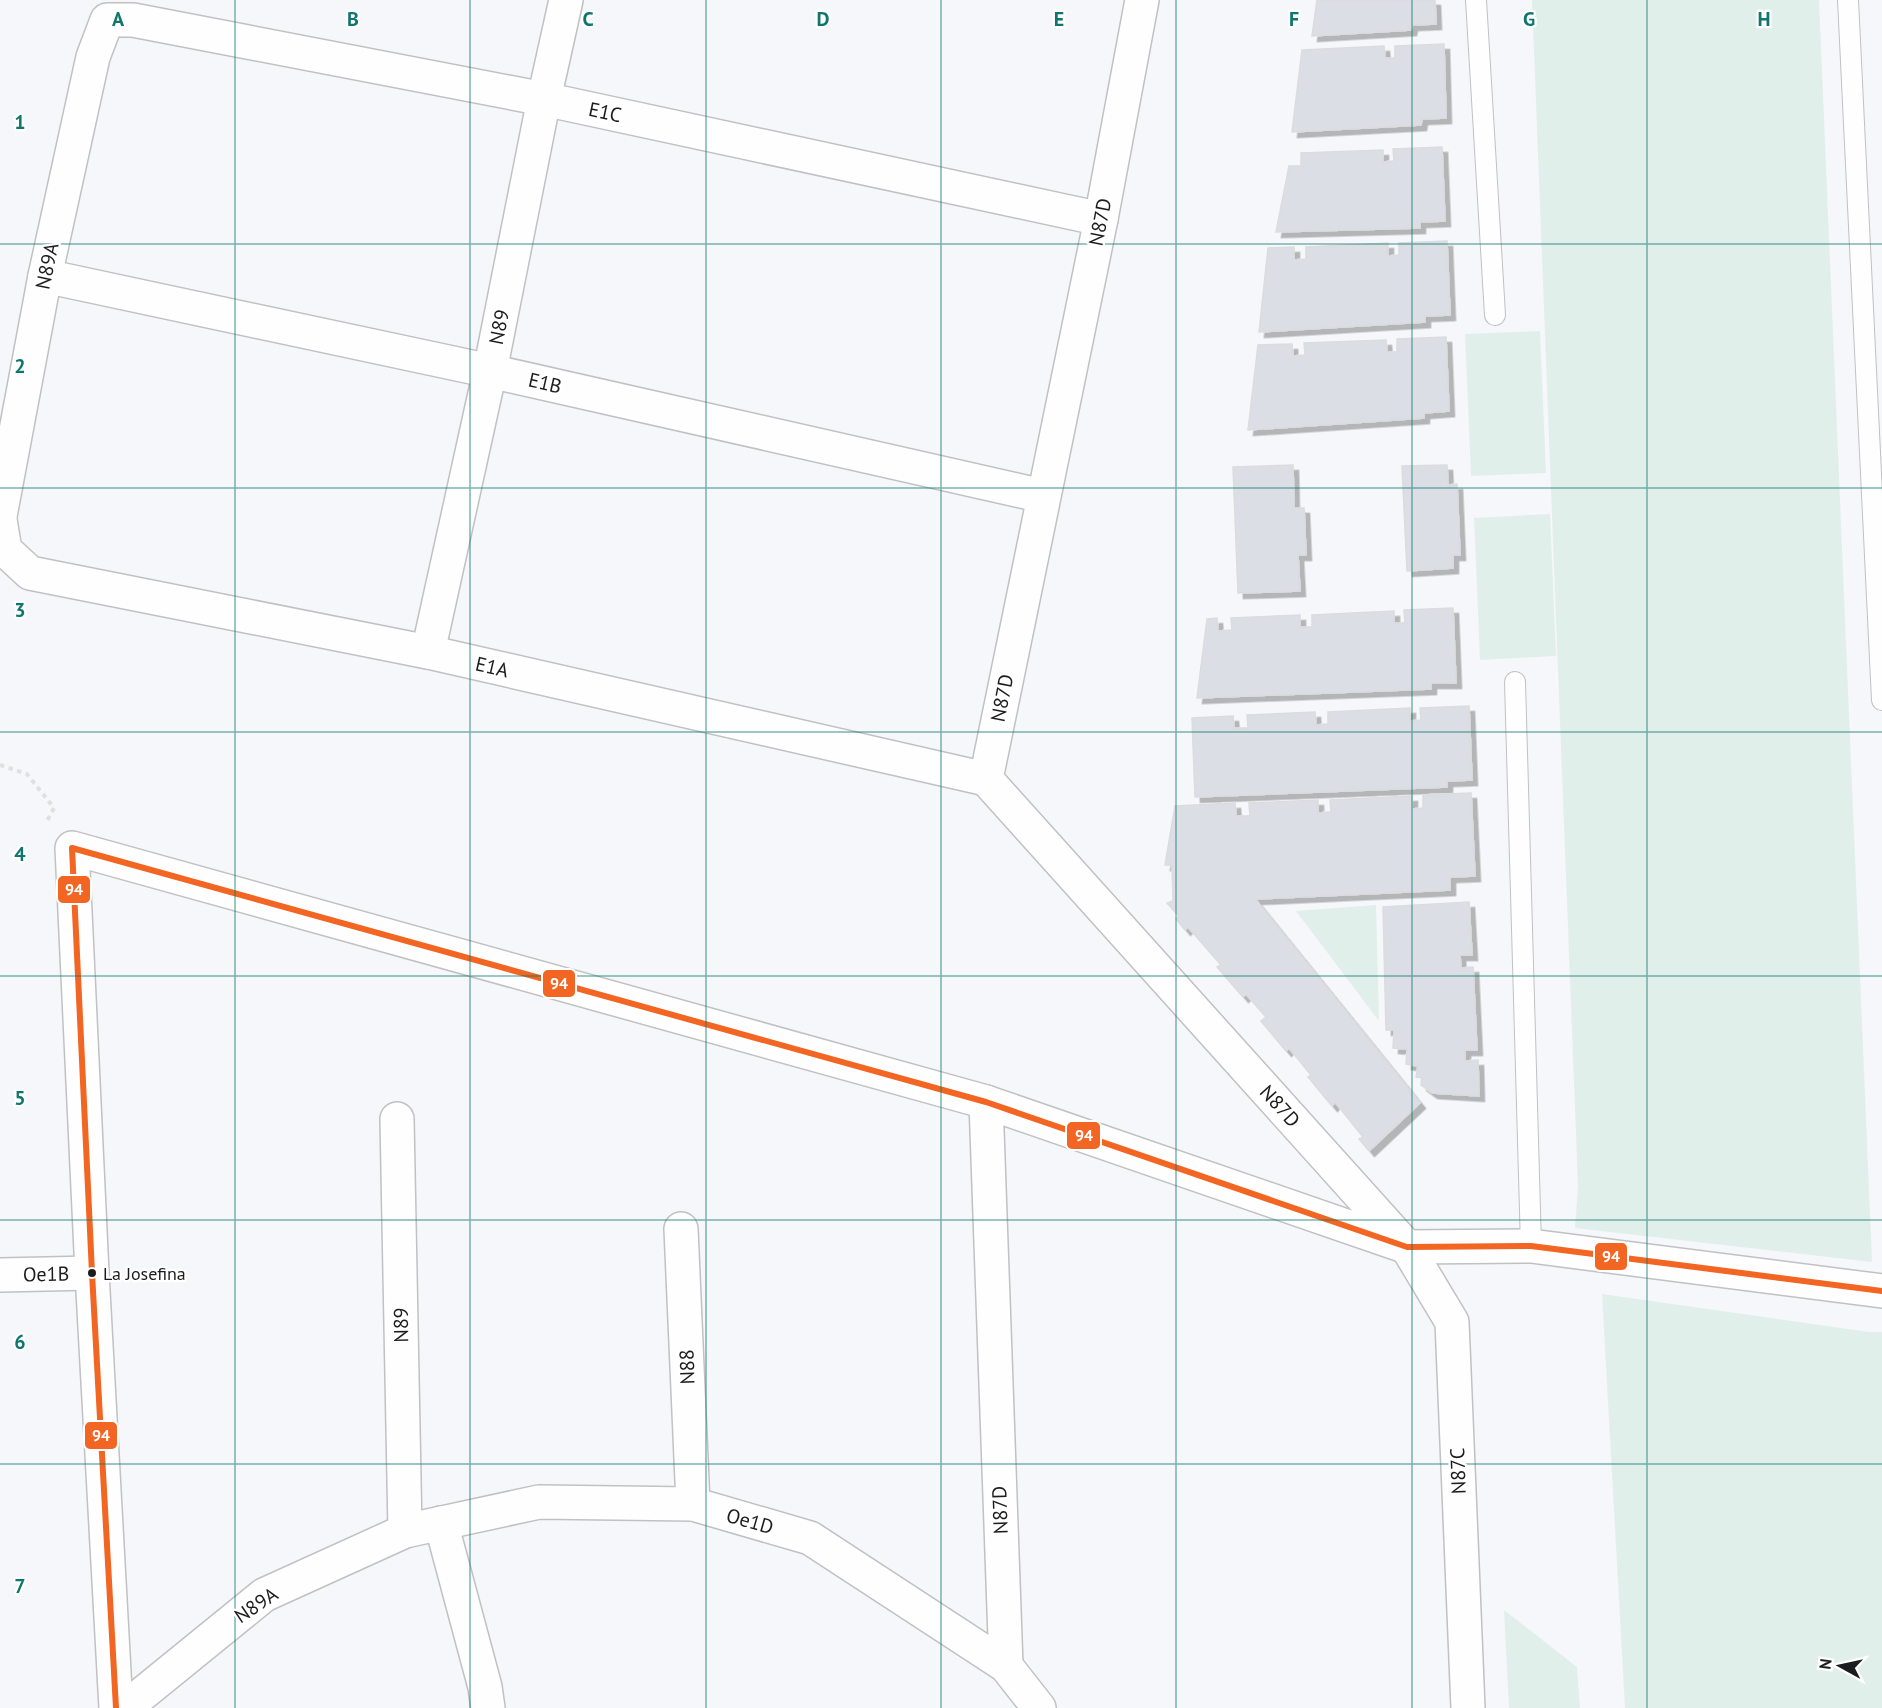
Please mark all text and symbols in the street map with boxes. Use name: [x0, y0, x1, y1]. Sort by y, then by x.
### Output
text: A: [112, 6, 125, 32]
text: B: [347, 6, 359, 32]
text: C: [582, 6, 594, 32]
text: D: [817, 6, 830, 32]
text: E: [1054, 6, 1064, 32]
text: F: [1289, 6, 1299, 32]
text: G: [1523, 6, 1535, 32]
text: H: [1757, 6, 1771, 32]
street label: E1C: [586, 96, 624, 128]
text: 1: [14, 109, 26, 135]
street label: N87D: [1083, 196, 1117, 248]
street label: N89A: [29, 240, 65, 292]
street label: N89: [483, 307, 515, 347]
text: 2: [14, 353, 26, 379]
street label: E1B: [526, 367, 564, 399]
text: 3: [14, 597, 26, 623]
street label: E1A: [473, 651, 511, 683]
street label: N87D: [985, 672, 1019, 724]
text: 4: [14, 841, 26, 867]
line badge: 94: [57, 875, 91, 904]
text: 94: [65, 879, 83, 899]
line badge: 94: [542, 969, 576, 998]
text: 94: [550, 973, 568, 993]
street label: N87D: [1254, 1079, 1306, 1133]
text: 5: [14, 1085, 26, 1111]
line badge: 94: [1066, 1121, 1101, 1150]
text: 94: [1075, 1125, 1093, 1145]
line badge: 94: [1594, 1242, 1628, 1271]
text: 94: [1602, 1246, 1620, 1266]
street label: Oe1B: [23, 1261, 69, 1287]
place label: La Josefina: [103, 1262, 186, 1285]
marker: La Josefina: [86, 1267, 98, 1279]
street label: N89: [388, 1307, 414, 1343]
text: 6: [14, 1329, 26, 1355]
street label: N88: [673, 1349, 701, 1385]
line badge: 94: [84, 1421, 118, 1450]
text: 94: [92, 1425, 110, 1445]
street label: N87C: [1444, 1447, 1472, 1495]
street label: N87D: [986, 1485, 1014, 1535]
street label: Oe1D: [723, 1502, 777, 1540]
text: 7: [14, 1573, 26, 1599]
street label: N89A: [229, 1581, 283, 1629]
north arrow: [1810, 1636, 1870, 1696]
text: N: [1815, 1657, 1836, 1671]

